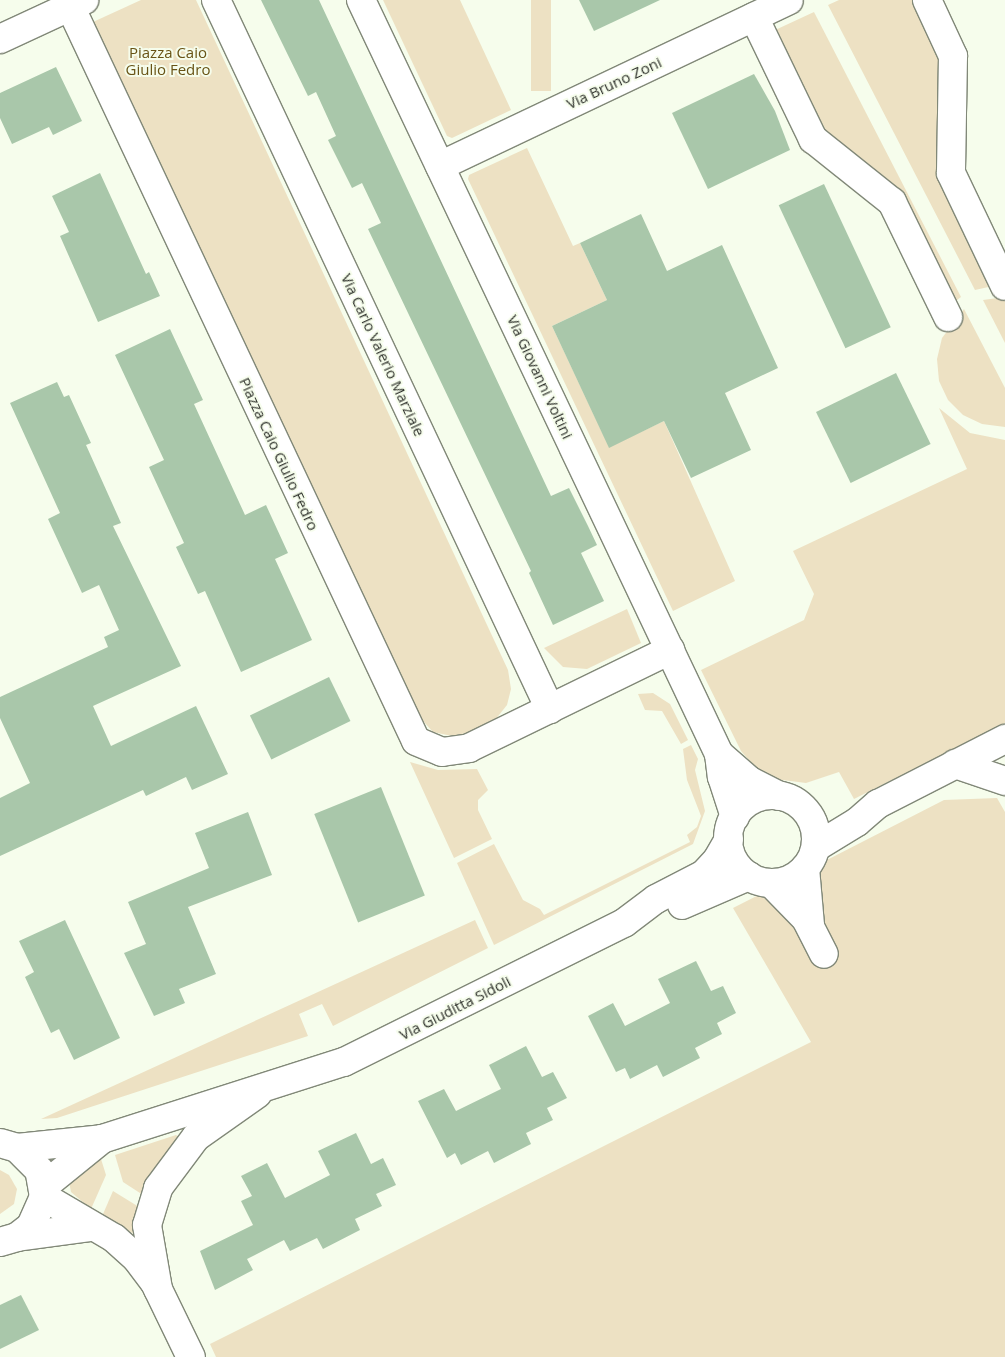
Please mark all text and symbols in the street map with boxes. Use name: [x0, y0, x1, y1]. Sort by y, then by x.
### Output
park label: Piazza Caio Giulio Fedro: [126, 43, 210, 78]
street label: Via Bruno Zoni: [564, 53, 664, 113]
street label: Via Carlo Valerio Marziale: [337, 271, 429, 439]
street label: Via Giovanni Voltini: [503, 312, 577, 442]
street label: Piazza Caio Giulio Fedro: [236, 375, 322, 533]
street label: Via Giuditta Sidoli: [396, 972, 514, 1044]

